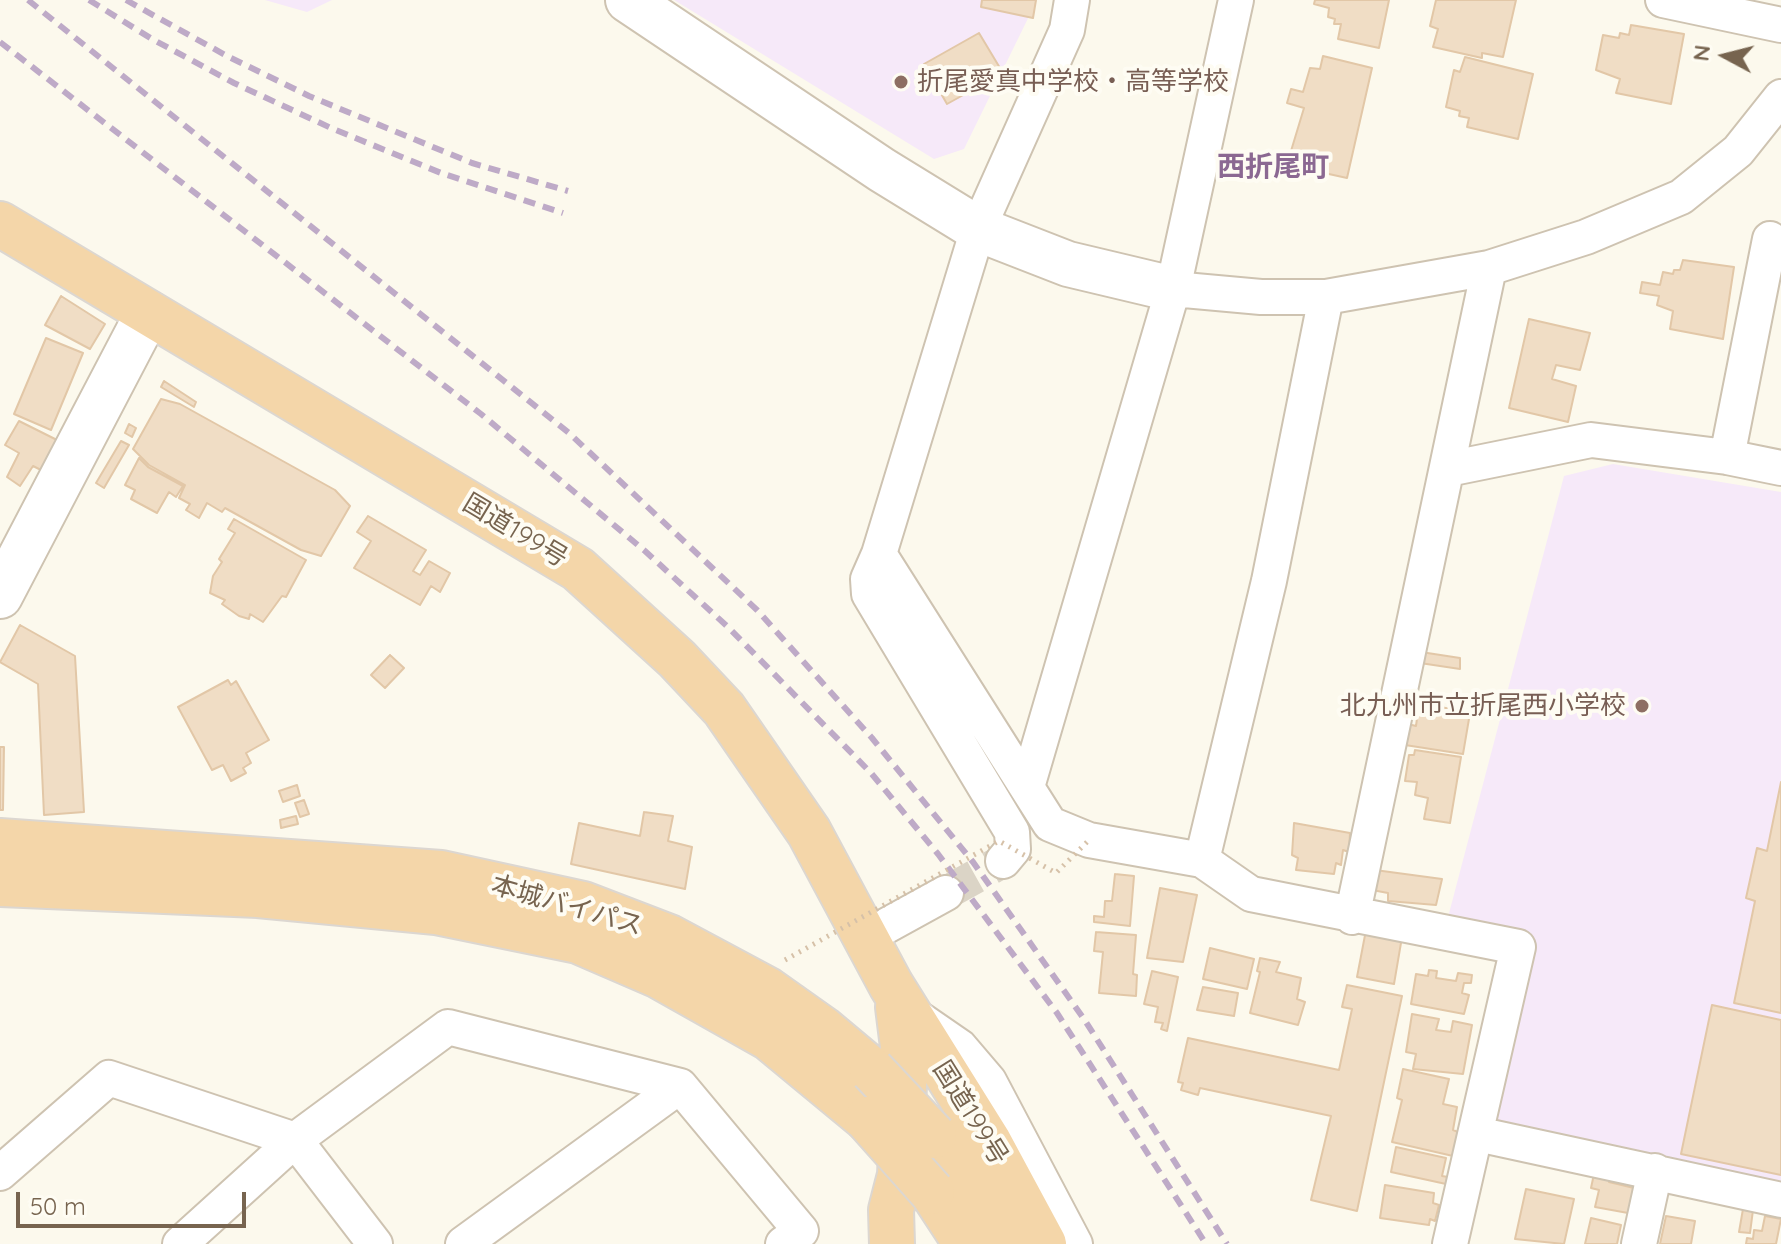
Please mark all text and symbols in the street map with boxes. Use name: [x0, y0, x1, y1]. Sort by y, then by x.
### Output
north arrow: [1685, 16, 1765, 96]
text: N: [1686, 43, 1716, 63]
place label: 折尾愛真中学校・高等学校: [917, 66, 1229, 98]
marker: 折尾愛真中学校・高等学校: [892, 73, 910, 91]
district label: 西折尾町: [1217, 151, 1329, 185]
street label: 国道199号: [457, 488, 573, 574]
place label: 北九州市立折尾西小学校: [1340, 690, 1626, 722]
marker: 北九州市立折尾西小学校: [1633, 697, 1651, 715]
street label: 本城バイパス: [488, 870, 646, 942]
street label: 国道199号: [926, 1055, 1014, 1171]
scale bar: [20, 1176, 250, 1226]
text: 50 m: [30, 1191, 86, 1221]

